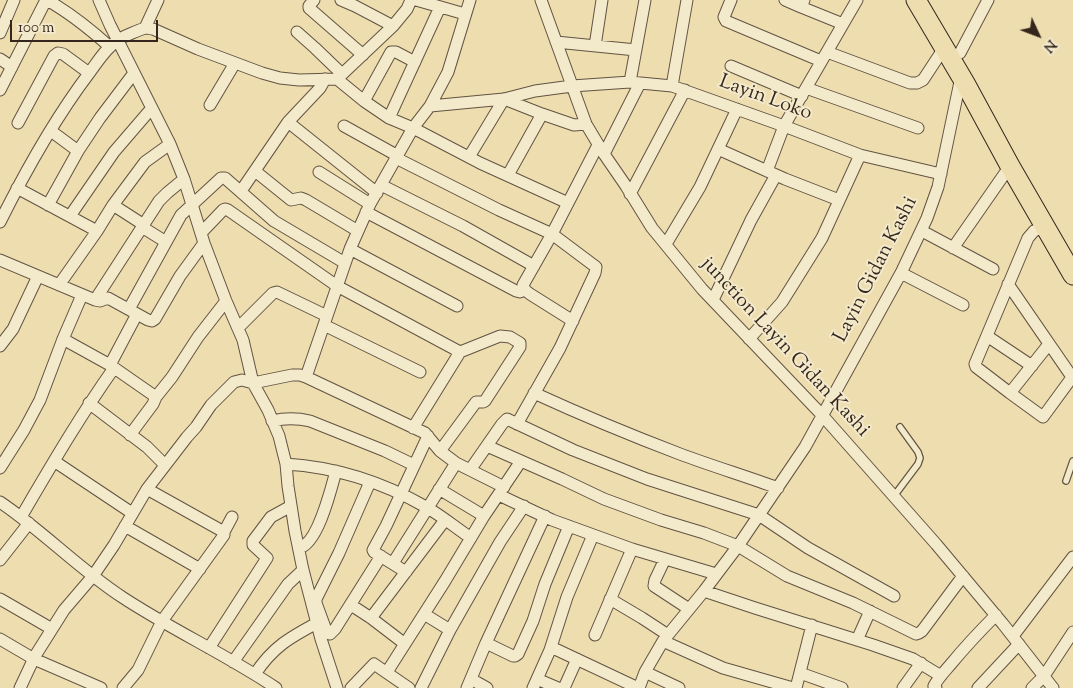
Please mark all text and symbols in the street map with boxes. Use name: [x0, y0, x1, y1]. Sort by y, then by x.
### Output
scale bar: [12, 10, 160, 42]
north arrow: [1013, 10, 1063, 60]
text: 100 m: [18, 18, 54, 39]
text: N: [1038, 34, 1060, 56]
street label: Layin Loko: [715, 71, 815, 127]
street label: Layin Gidan Kashi: [830, 193, 924, 347]
street label: junction Layin Gidan Kashi: [694, 253, 874, 443]

